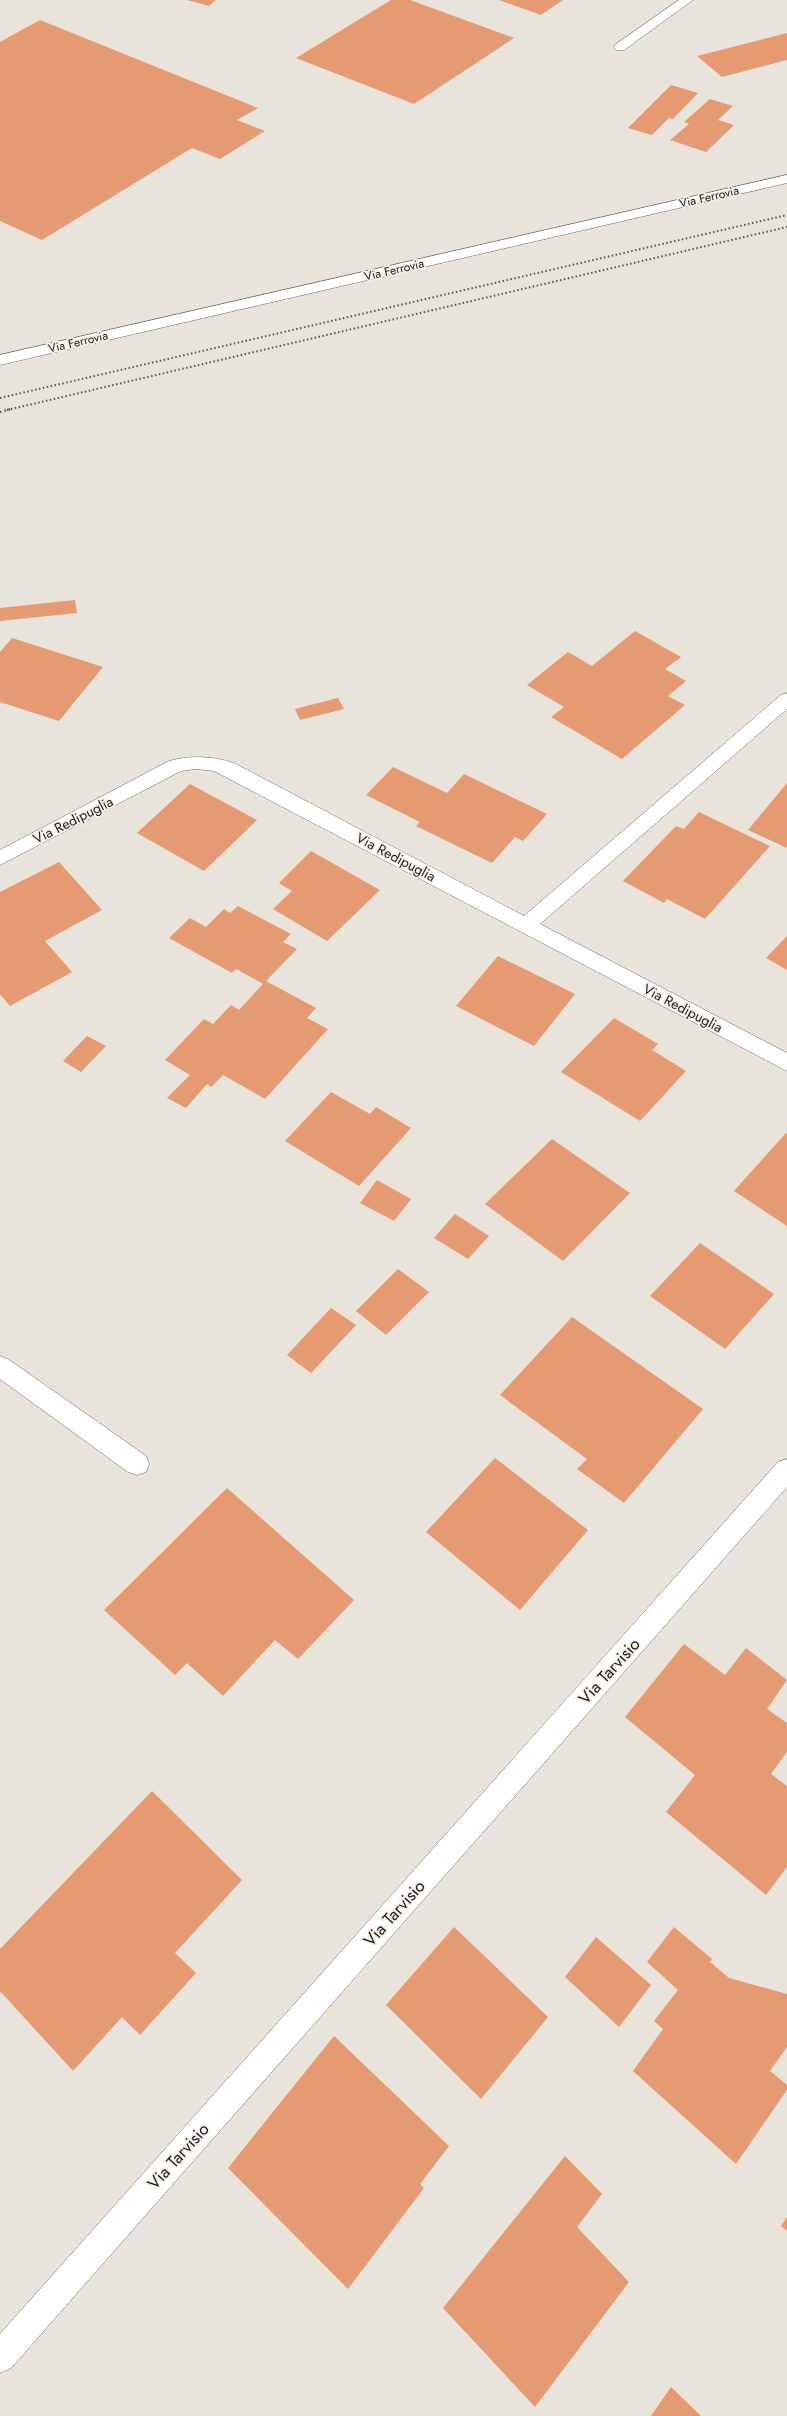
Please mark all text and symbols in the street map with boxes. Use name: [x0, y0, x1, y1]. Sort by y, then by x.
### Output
street label: Via Ferrovia: [677, 181, 741, 213]
street label: Via Ferrovia: [362, 254, 426, 286]
street label: Via Ferrovia: [46, 326, 110, 358]
street label: Via Redipuglia: [30, 791, 116, 849]
street label: Via Redipuglia: [353, 828, 439, 886]
street label: Via Redipuglia: [640, 979, 726, 1037]
street label: Via Tarvisio: [573, 1632, 645, 1710]
street label: Via Tarvisio: [358, 1874, 430, 1952]
street label: Via Tarvisio: [142, 2117, 214, 2195]

